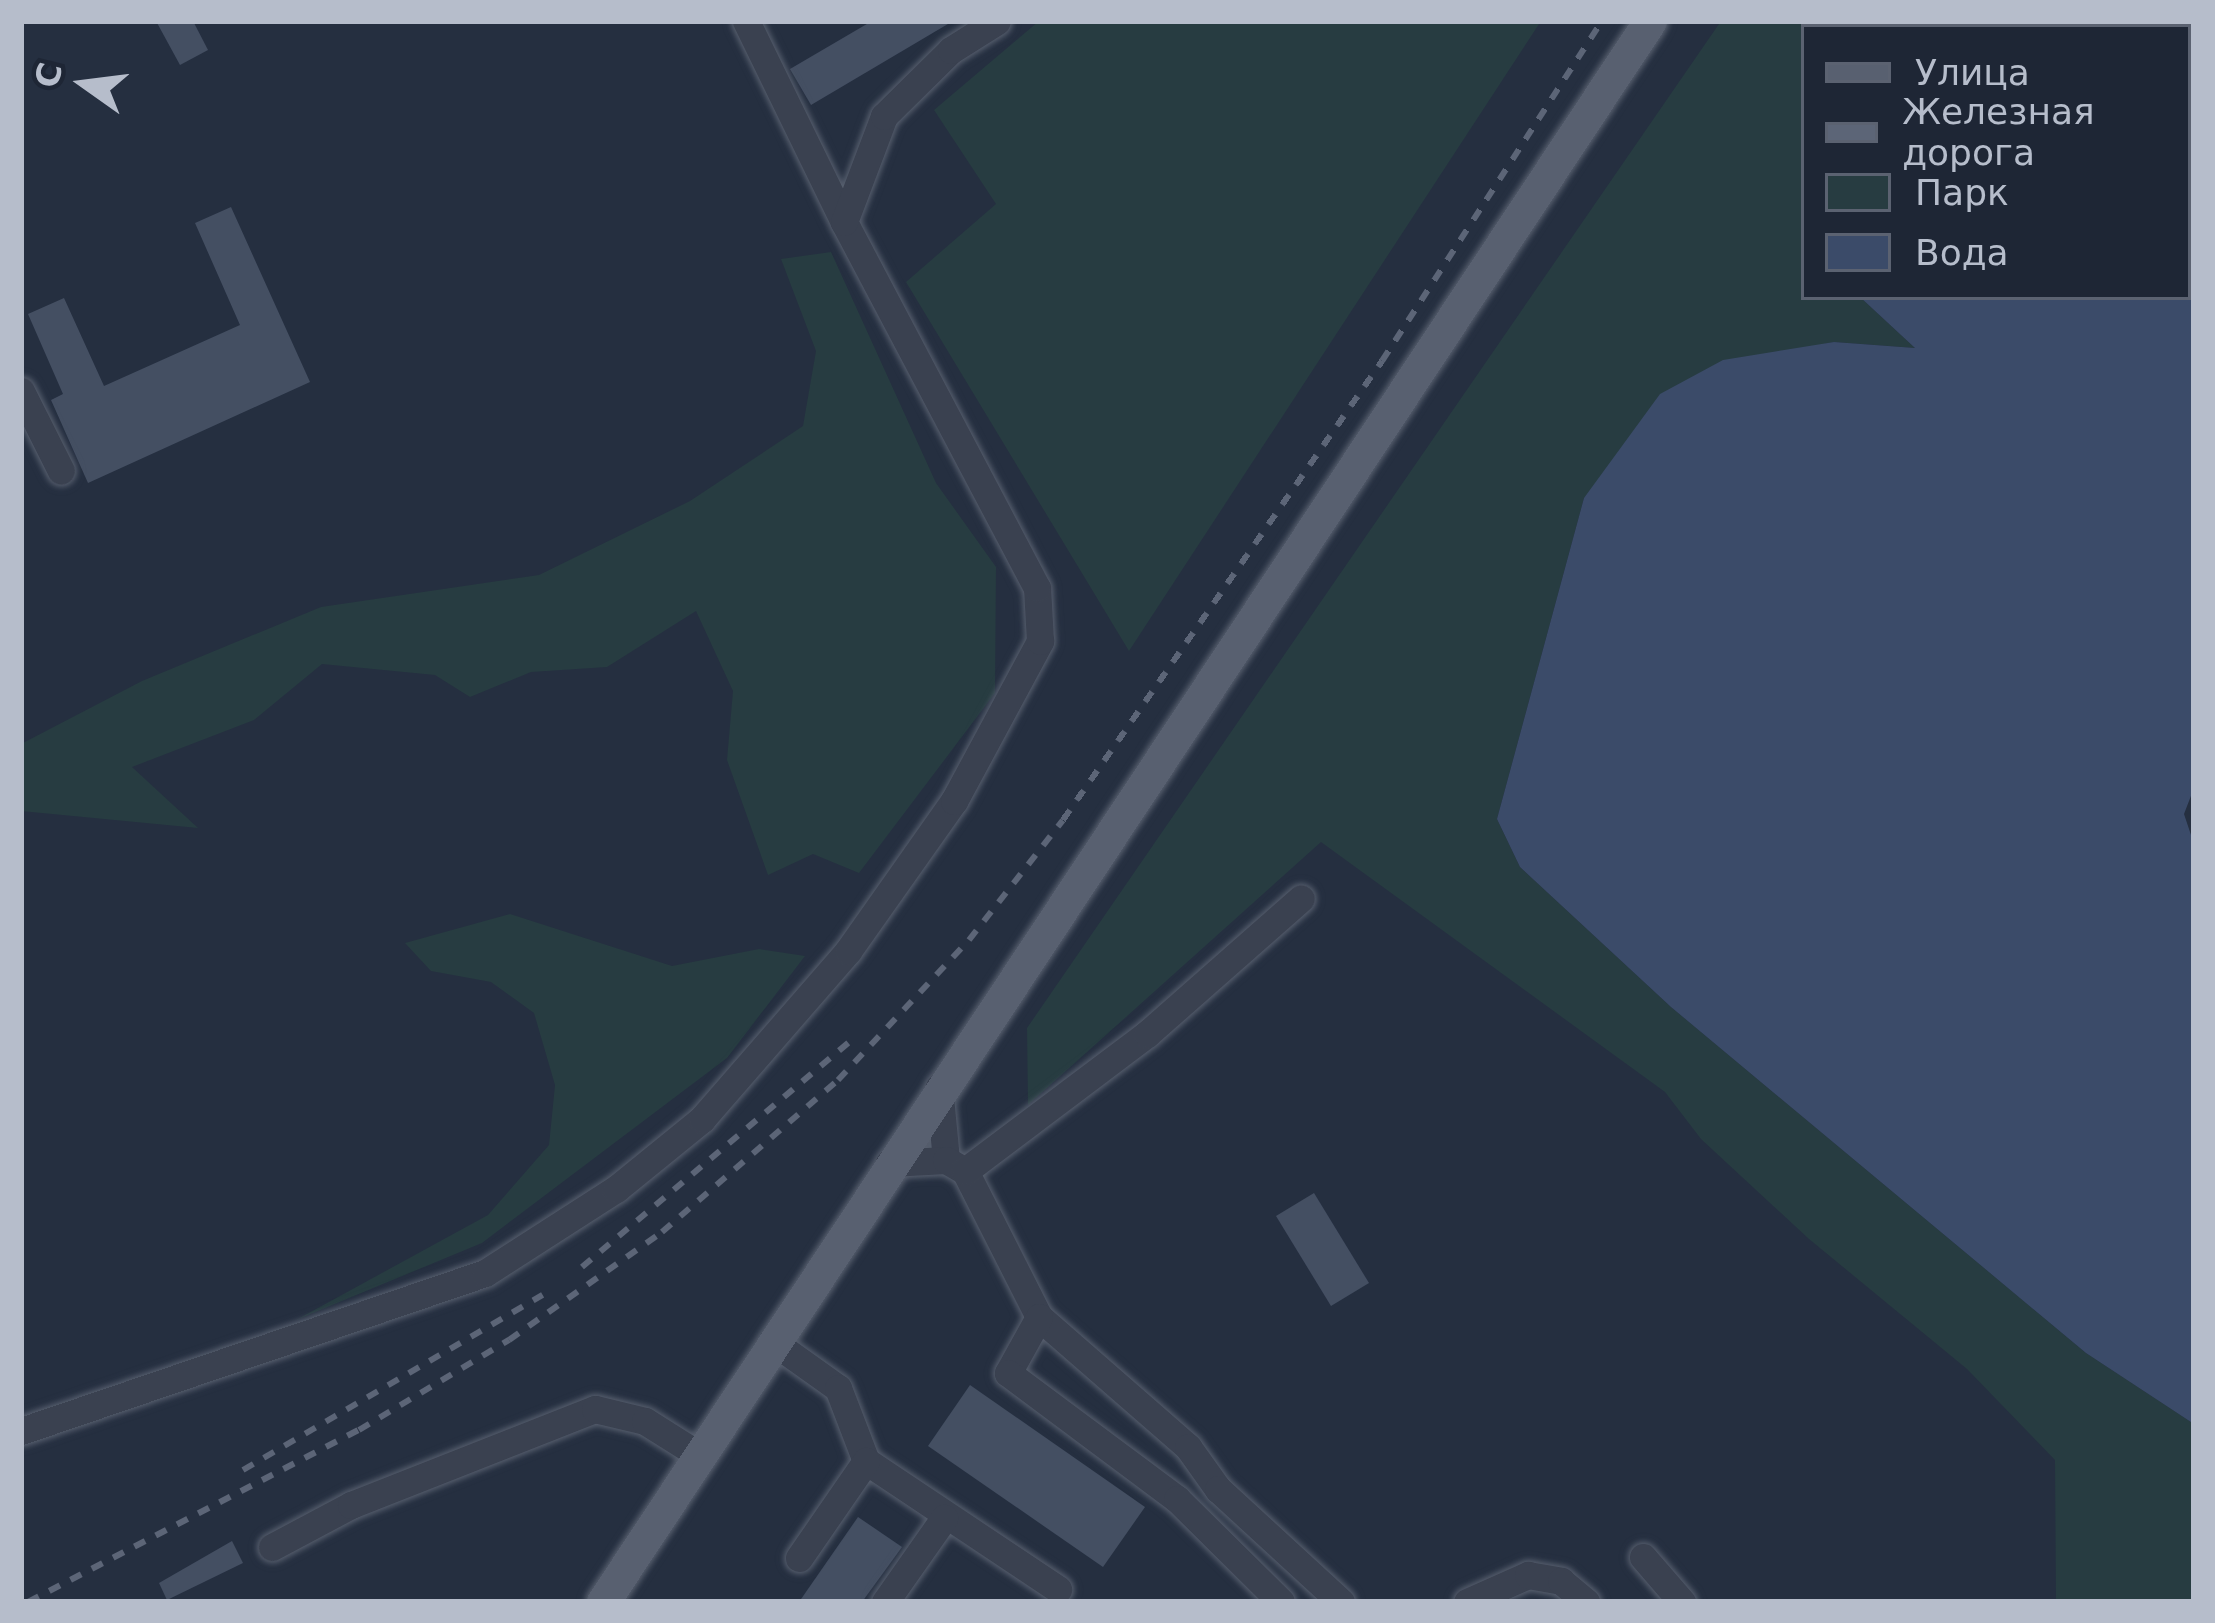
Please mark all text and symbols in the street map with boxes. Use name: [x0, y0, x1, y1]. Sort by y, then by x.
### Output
north arrow: [24, 24, 144, 144]
legend: [1801, 24, 2191, 300]
text: Улица: [1915, 52, 2030, 93]
text: С: [27, 59, 70, 92]
text: Железная дорога: [1902, 91, 2095, 173]
text: Парк: [1915, 172, 2009, 213]
text: Вода: [1915, 232, 2009, 273]

